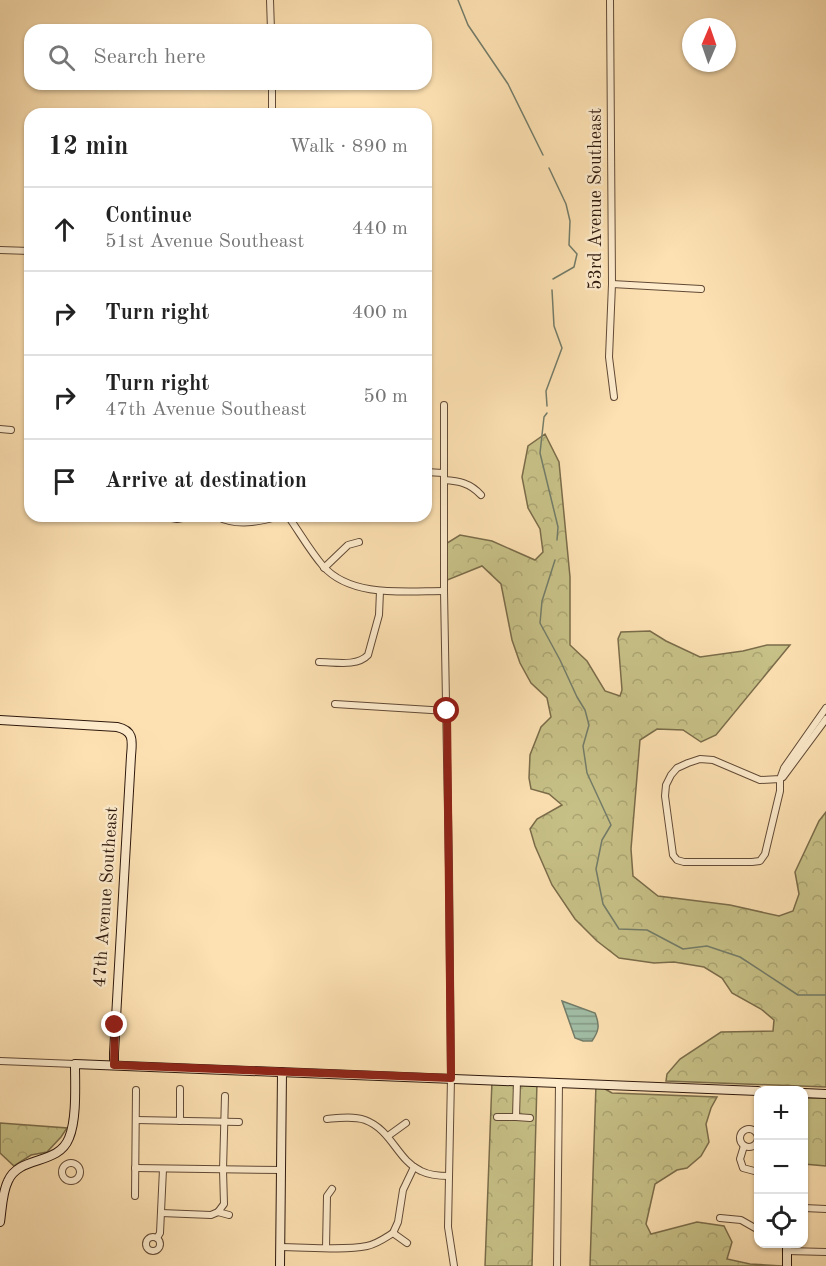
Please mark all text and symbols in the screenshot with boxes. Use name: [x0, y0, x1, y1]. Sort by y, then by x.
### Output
north arrow: [682, 18, 736, 72]
search box: [24, 24, 432, 90]
icon: search: [45, 41, 78, 74]
text: Search here: [93, 46, 206, 68]
street label: 53rd Avenue Southeast: [587, 108, 605, 290]
text: 12 min: [48, 134, 128, 160]
text: Walk · 890 m: [289, 137, 408, 157]
text: Continue: [105, 205, 192, 227]
icon: ahead: [48, 213, 81, 246]
text: 440 m: [352, 219, 408, 239]
text: 51st Avenue Southeast: [105, 232, 304, 252]
icon: right: [48, 297, 81, 330]
text: Turn right: [105, 302, 209, 324]
text: 400 m: [352, 303, 408, 323]
text: Turn right: [105, 373, 209, 395]
icon: right: [48, 381, 81, 414]
text: 50 m: [363, 387, 408, 407]
text: 47th Avenue Southeast: [105, 400, 306, 420]
icon: arrive: [48, 465, 81, 498]
text: Arrive at destination: [105, 470, 307, 492]
route start: [433, 697, 459, 723]
street label: 47th Avenue Southeast: [91, 806, 121, 988]
route end: [101, 1011, 127, 1037]
map controls: [754, 1086, 808, 1248]
button: +: [754, 1086, 808, 1140]
button: −: [754, 1140, 808, 1194]
button: locate: [754, 1194, 808, 1248]

